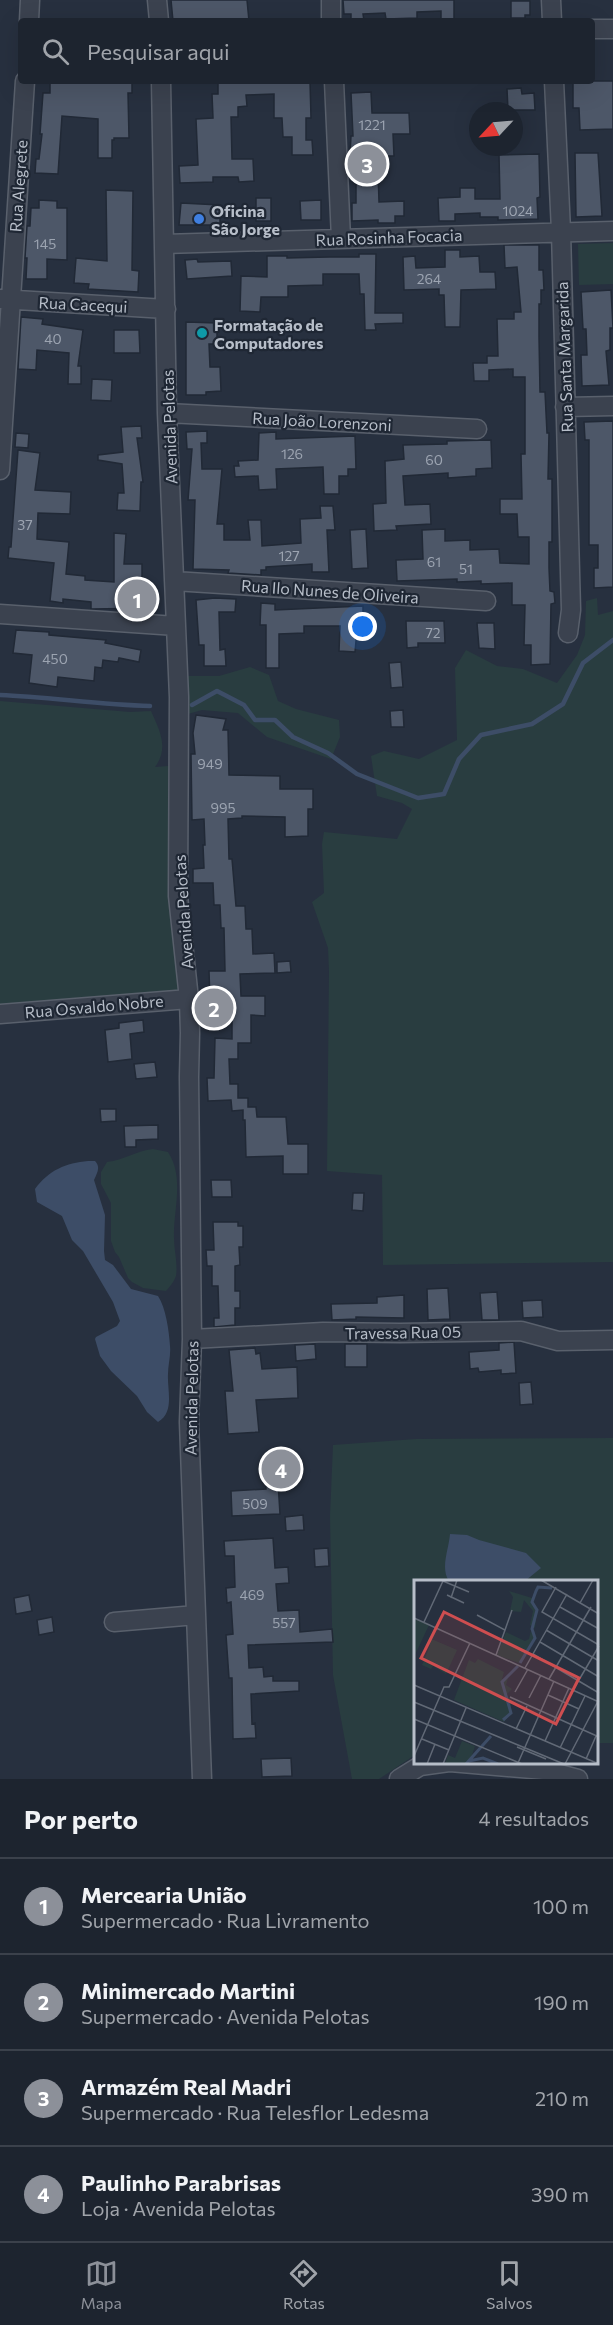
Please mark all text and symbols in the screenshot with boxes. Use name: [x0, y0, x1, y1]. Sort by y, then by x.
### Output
search box: [18, 18, 595, 84]
icon: search: [39, 35, 72, 68]
text: Pesquisar aqui: [87, 38, 230, 65]
north arrow: [469, 102, 523, 156]
house number: 1221: [358, 116, 386, 133]
street label: Rua Alegrete: [5, 139, 31, 233]
pin: 3: [348, 142, 386, 186]
place label: Oficina São Jorge: [211, 201, 280, 238]
house number: 1024: [502, 202, 534, 219]
marker: Oficina São Jorge: [192, 212, 206, 226]
street label: Rua Rosinha Focacia: [315, 225, 463, 249]
house number: 145: [34, 235, 56, 252]
house number: 264: [417, 270, 442, 287]
street label: Rua Santa Margarida: [552, 281, 576, 433]
street label: Rua Cacequi: [38, 292, 128, 316]
place label: Formatação de Computadores: [214, 315, 323, 352]
marker: Formatação de Computadores: [195, 326, 209, 340]
house number: 40: [44, 330, 62, 347]
street label: Avenida Pelotas: [158, 369, 180, 485]
street label: Rua João Lorenzoni: [252, 408, 392, 434]
house number: 126: [281, 445, 303, 462]
house number: 60: [425, 451, 443, 468]
house number: 37: [17, 516, 33, 533]
house number: 127: [278, 547, 300, 564]
house number: 61: [427, 553, 441, 570]
house number: 51: [459, 560, 473, 577]
street label: Rua Ilo Nunes de Oliveira: [240, 575, 420, 607]
pin: 1: [118, 576, 156, 622]
your location: [348, 612, 377, 641]
house number: 72: [425, 624, 441, 641]
house number: 450: [42, 650, 68, 667]
house number: 949: [197, 755, 223, 772]
house number: 995: [210, 799, 236, 816]
street label: Avenida Pelotas: [170, 854, 196, 970]
pin: 2: [194, 986, 234, 1030]
street label: Rua Osvaldo Nobre: [24, 990, 164, 1022]
street label: Travessa Rua 05: [345, 1321, 461, 1343]
street label: Avenida Pelotas: [181, 1341, 201, 1455]
pin: 4: [262, 1446, 300, 1492]
house number: 509: [242, 1495, 268, 1512]
inset map: [414, 1580, 598, 1764]
house number: 469: [239, 1586, 265, 1603]
house number: 557: [272, 1614, 296, 1631]
text: Por perto: [24, 1803, 138, 1834]
text: 4 resultados: [479, 1806, 589, 1830]
text: Mercearia União: [81, 1881, 247, 1908]
text: 1: [39, 1894, 48, 1918]
text: 100 m: [533, 1894, 589, 1918]
text: Supermercado · Rua Livramento: [81, 1908, 369, 1932]
text: Minimercado Martini: [81, 1977, 295, 2004]
text: 2: [38, 1990, 49, 2014]
text: 190 m: [534, 1990, 589, 2014]
text: Supermercado · Avenida Pelotas: [81, 2004, 369, 2028]
text: Armazém Real Madri: [81, 2073, 291, 2100]
text: 3: [38, 2086, 49, 2110]
text: 210 m: [535, 2086, 589, 2110]
text: Supermercado · Rua Telesflor Ledesma: [81, 2100, 429, 2124]
text: Paulinho Parabrisas: [81, 2169, 281, 2196]
text: 4: [37, 2182, 50, 2206]
text: 390 m: [531, 2182, 589, 2206]
text: Loja · Avenida Pelotas: [81, 2196, 276, 2220]
tab: Mapa: [81, 2257, 122, 2312]
tab: Rotas: [283, 2257, 325, 2312]
tab: Salvos: [486, 2257, 532, 2312]

